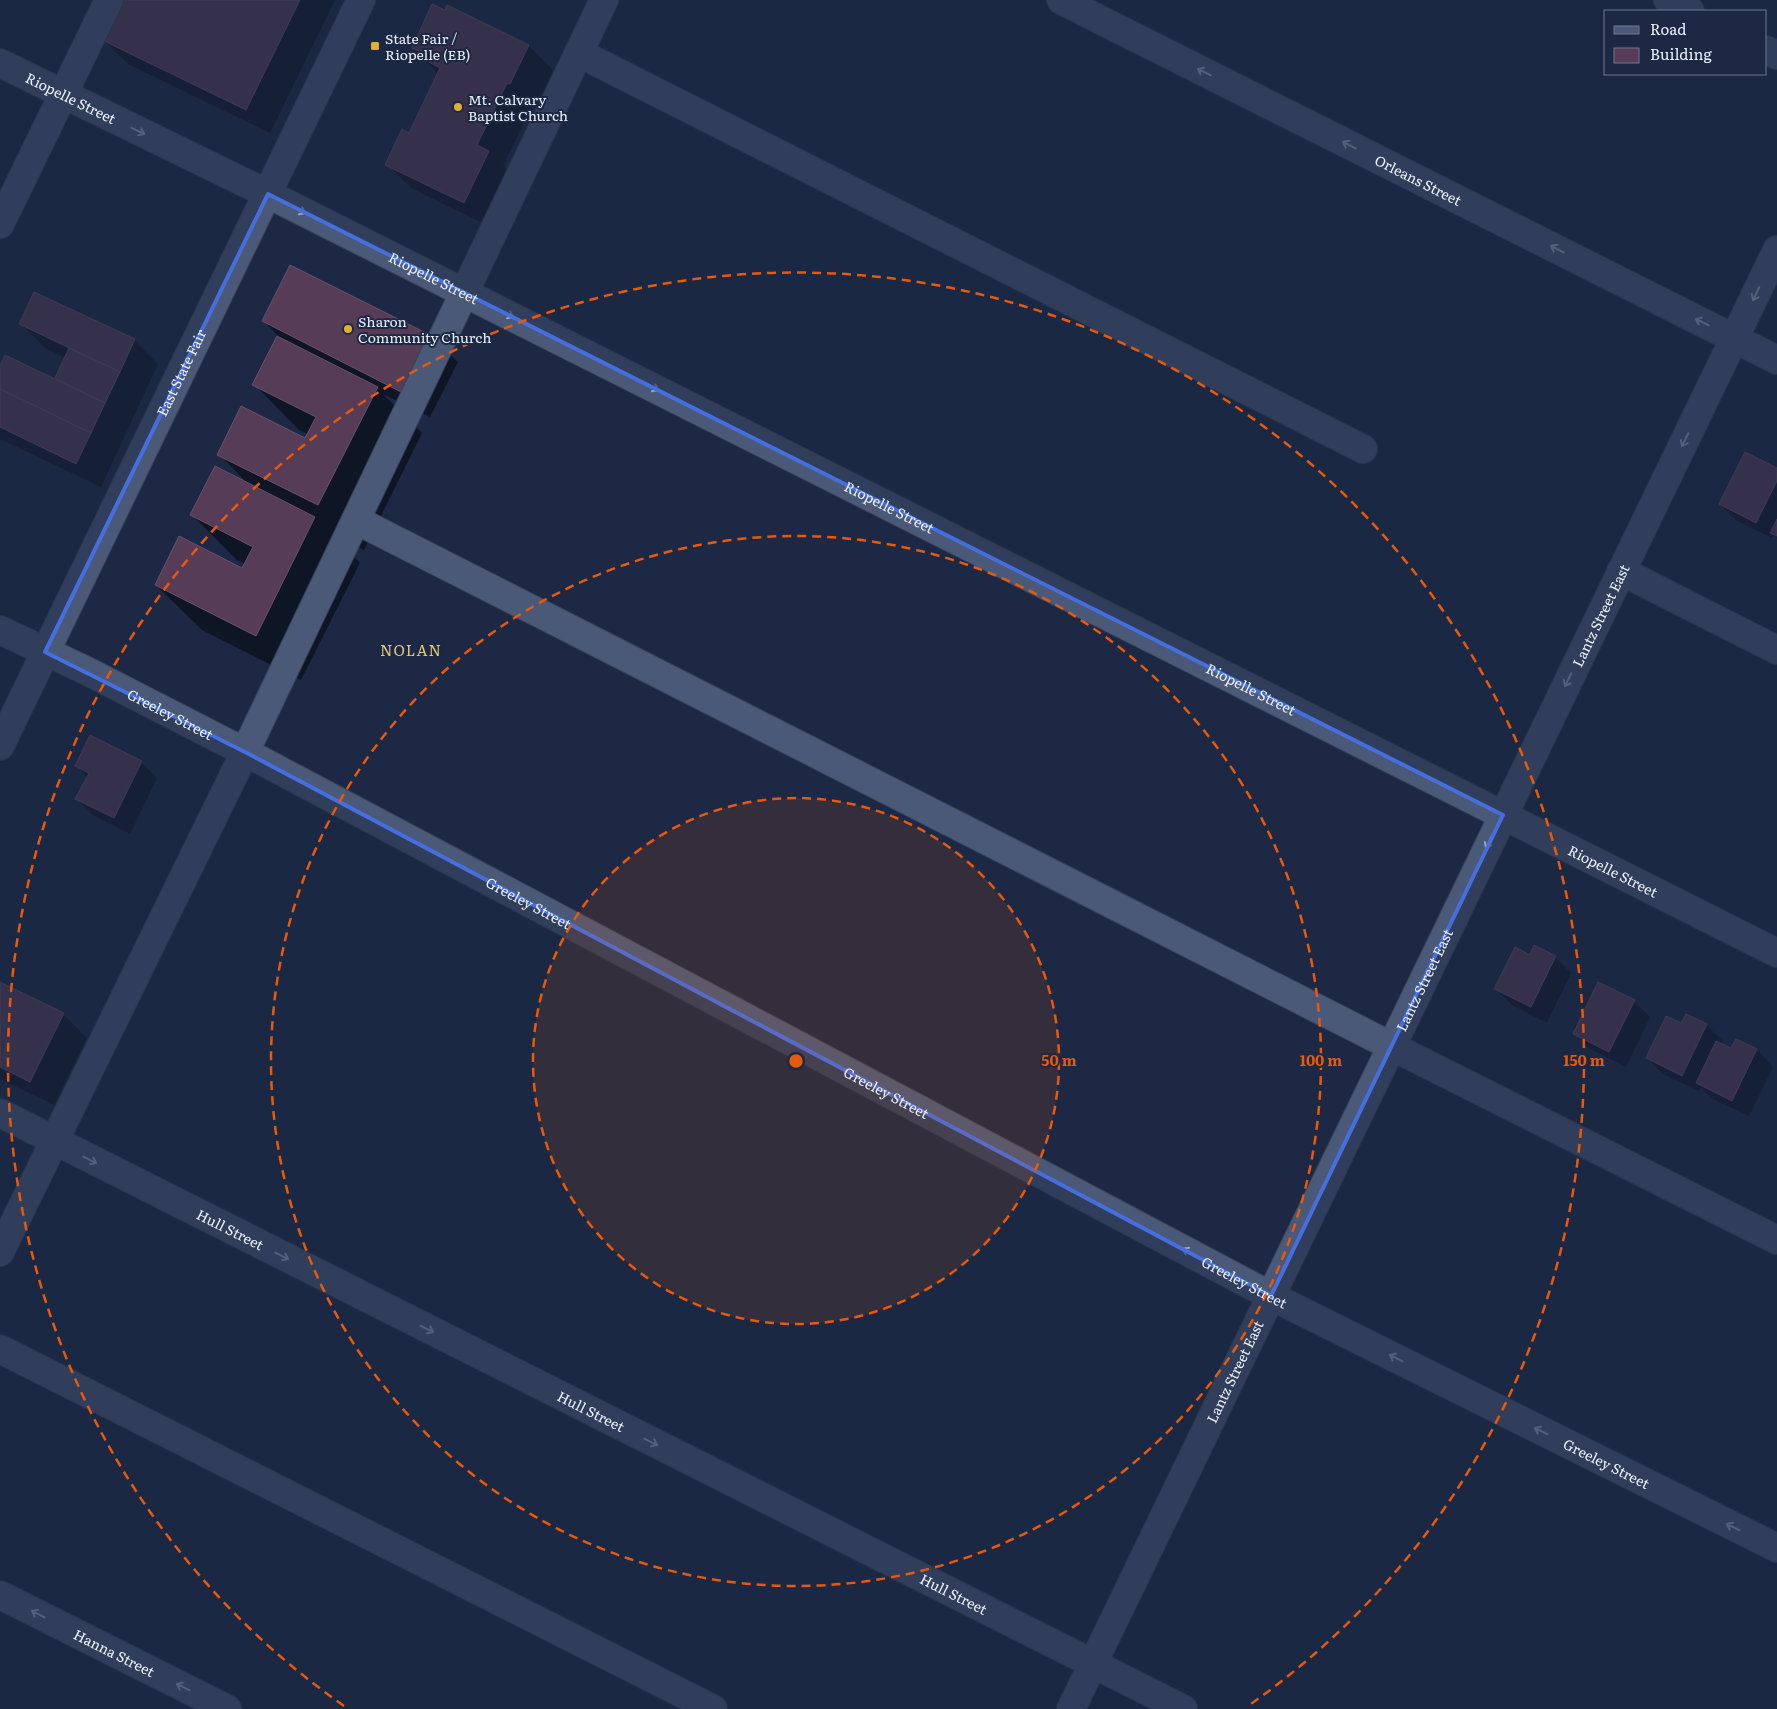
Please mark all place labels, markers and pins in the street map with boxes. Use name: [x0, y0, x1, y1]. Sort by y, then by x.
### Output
place label: State Fair / Riopelle (EB): [385, 28, 470, 64]
marker: State Fair / Riopelle (EB): [369, 40, 381, 52]
place label: Mt. Calvary Baptist Church: [468, 89, 568, 125]
marker: Mt. Calvary Baptist Church: [452, 101, 464, 113]
place label: Sharon Community Church: [358, 311, 491, 347]
marker: Sharon Community Church: [342, 323, 354, 335]
centre of rings: [787, 1052, 805, 1070]

